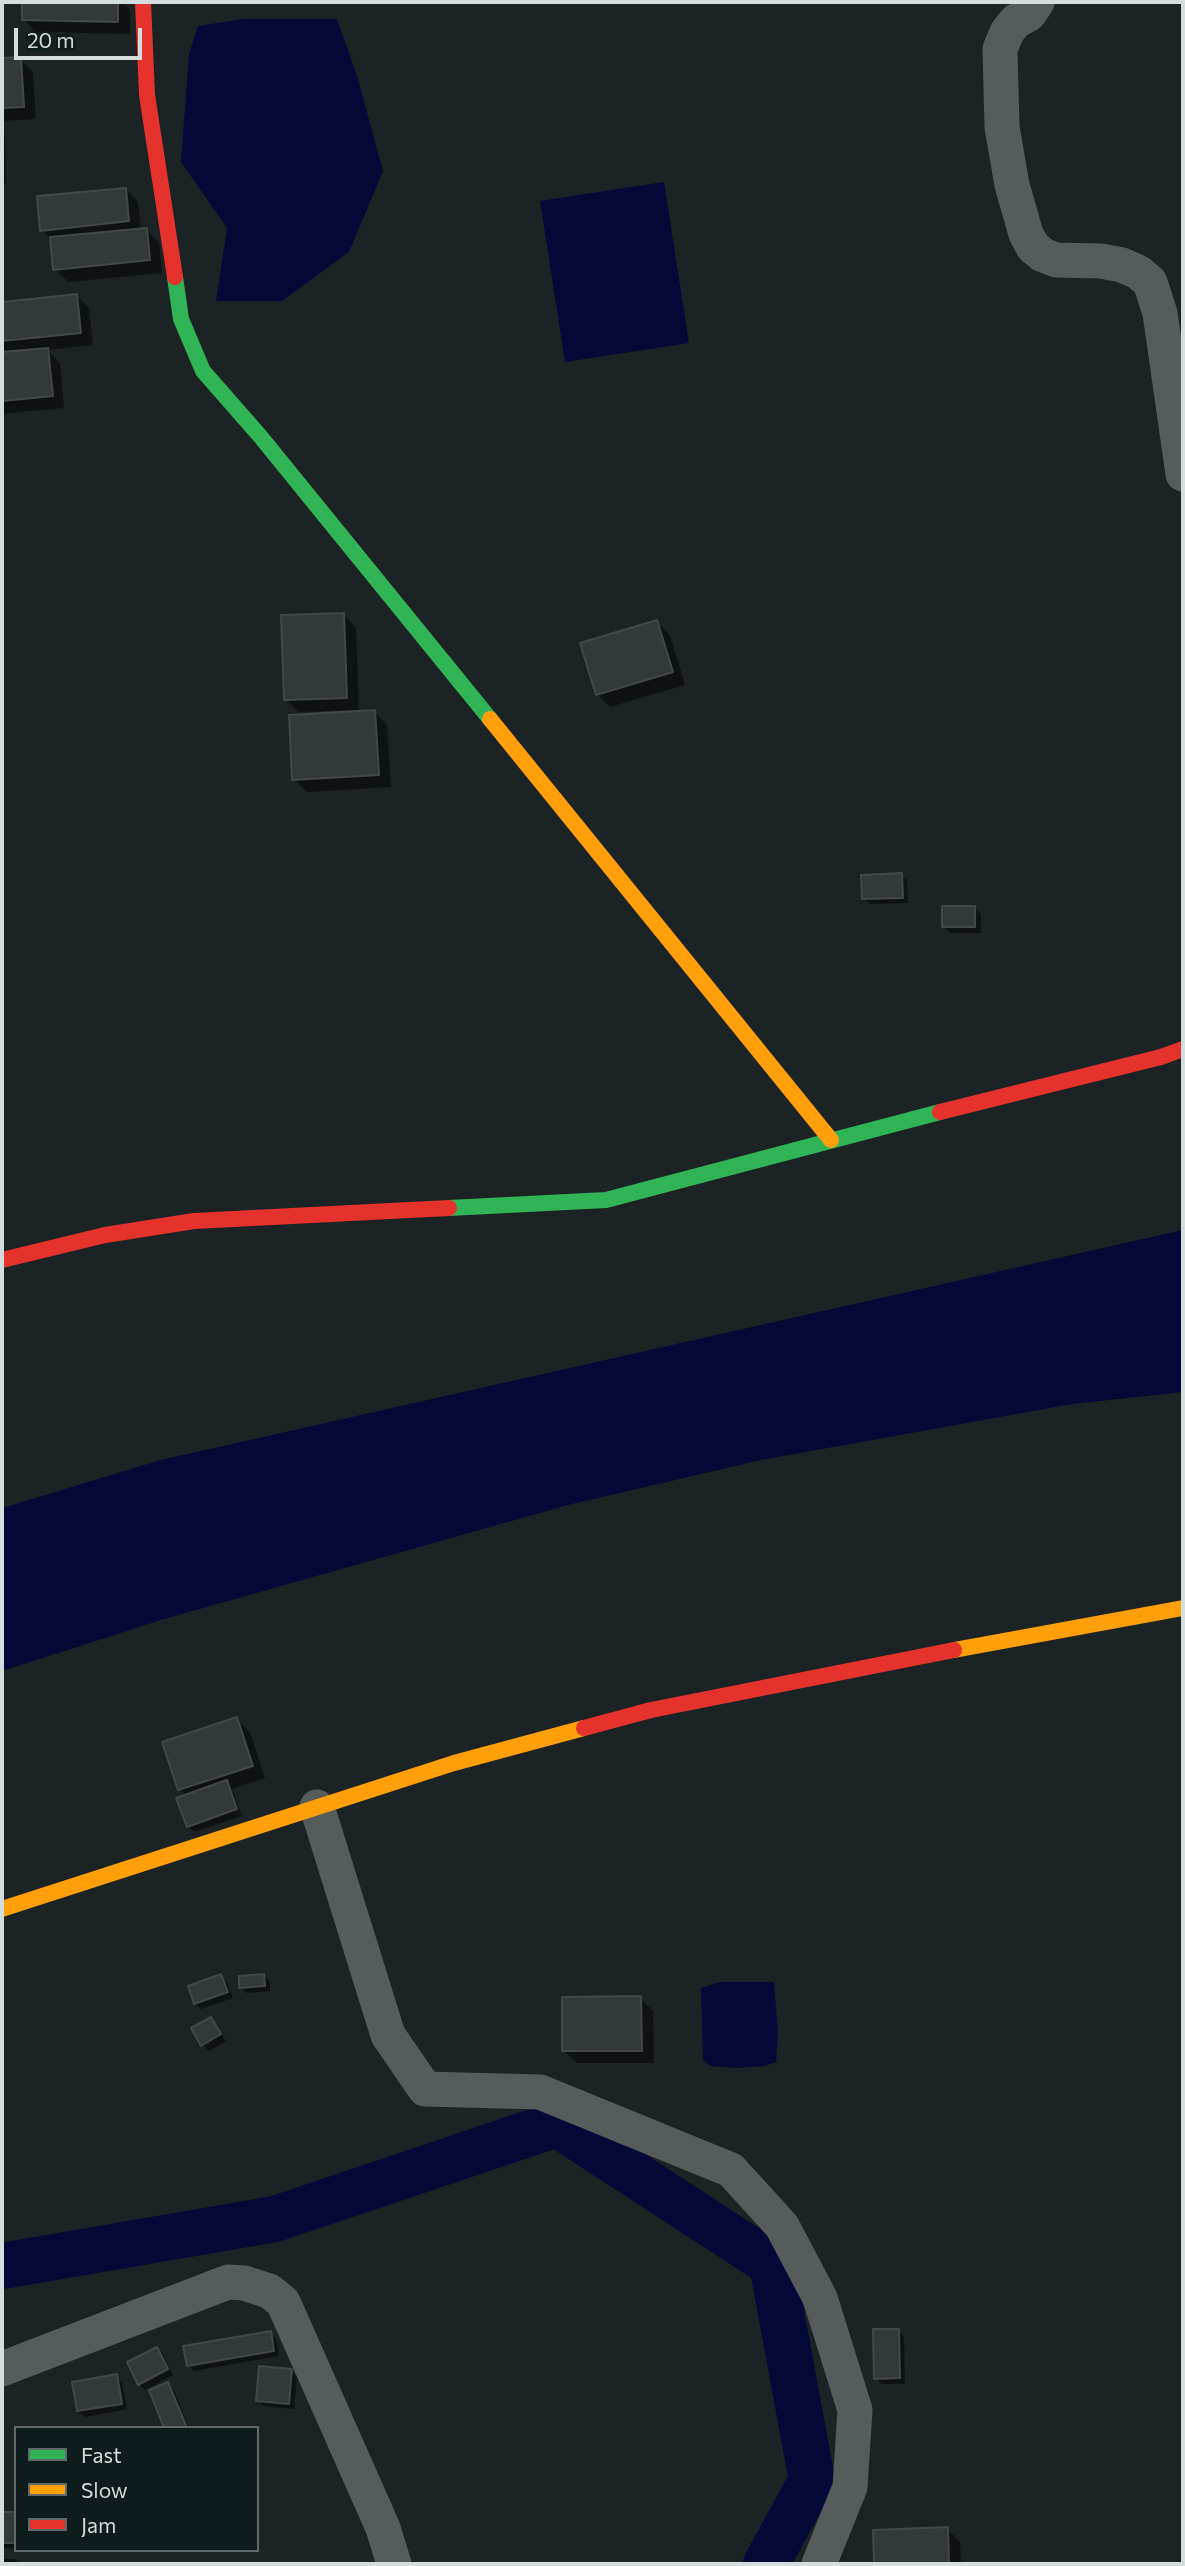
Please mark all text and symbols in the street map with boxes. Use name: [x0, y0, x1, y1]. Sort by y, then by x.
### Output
scale bar: [18, 14, 145, 58]
text: 20 m: [27, 27, 75, 52]
legend: [14, 2426, 259, 2552]
text: Fast: [81, 2442, 122, 2467]
text: Slow: [81, 2477, 128, 2502]
text: Jam: [81, 2512, 116, 2537]

